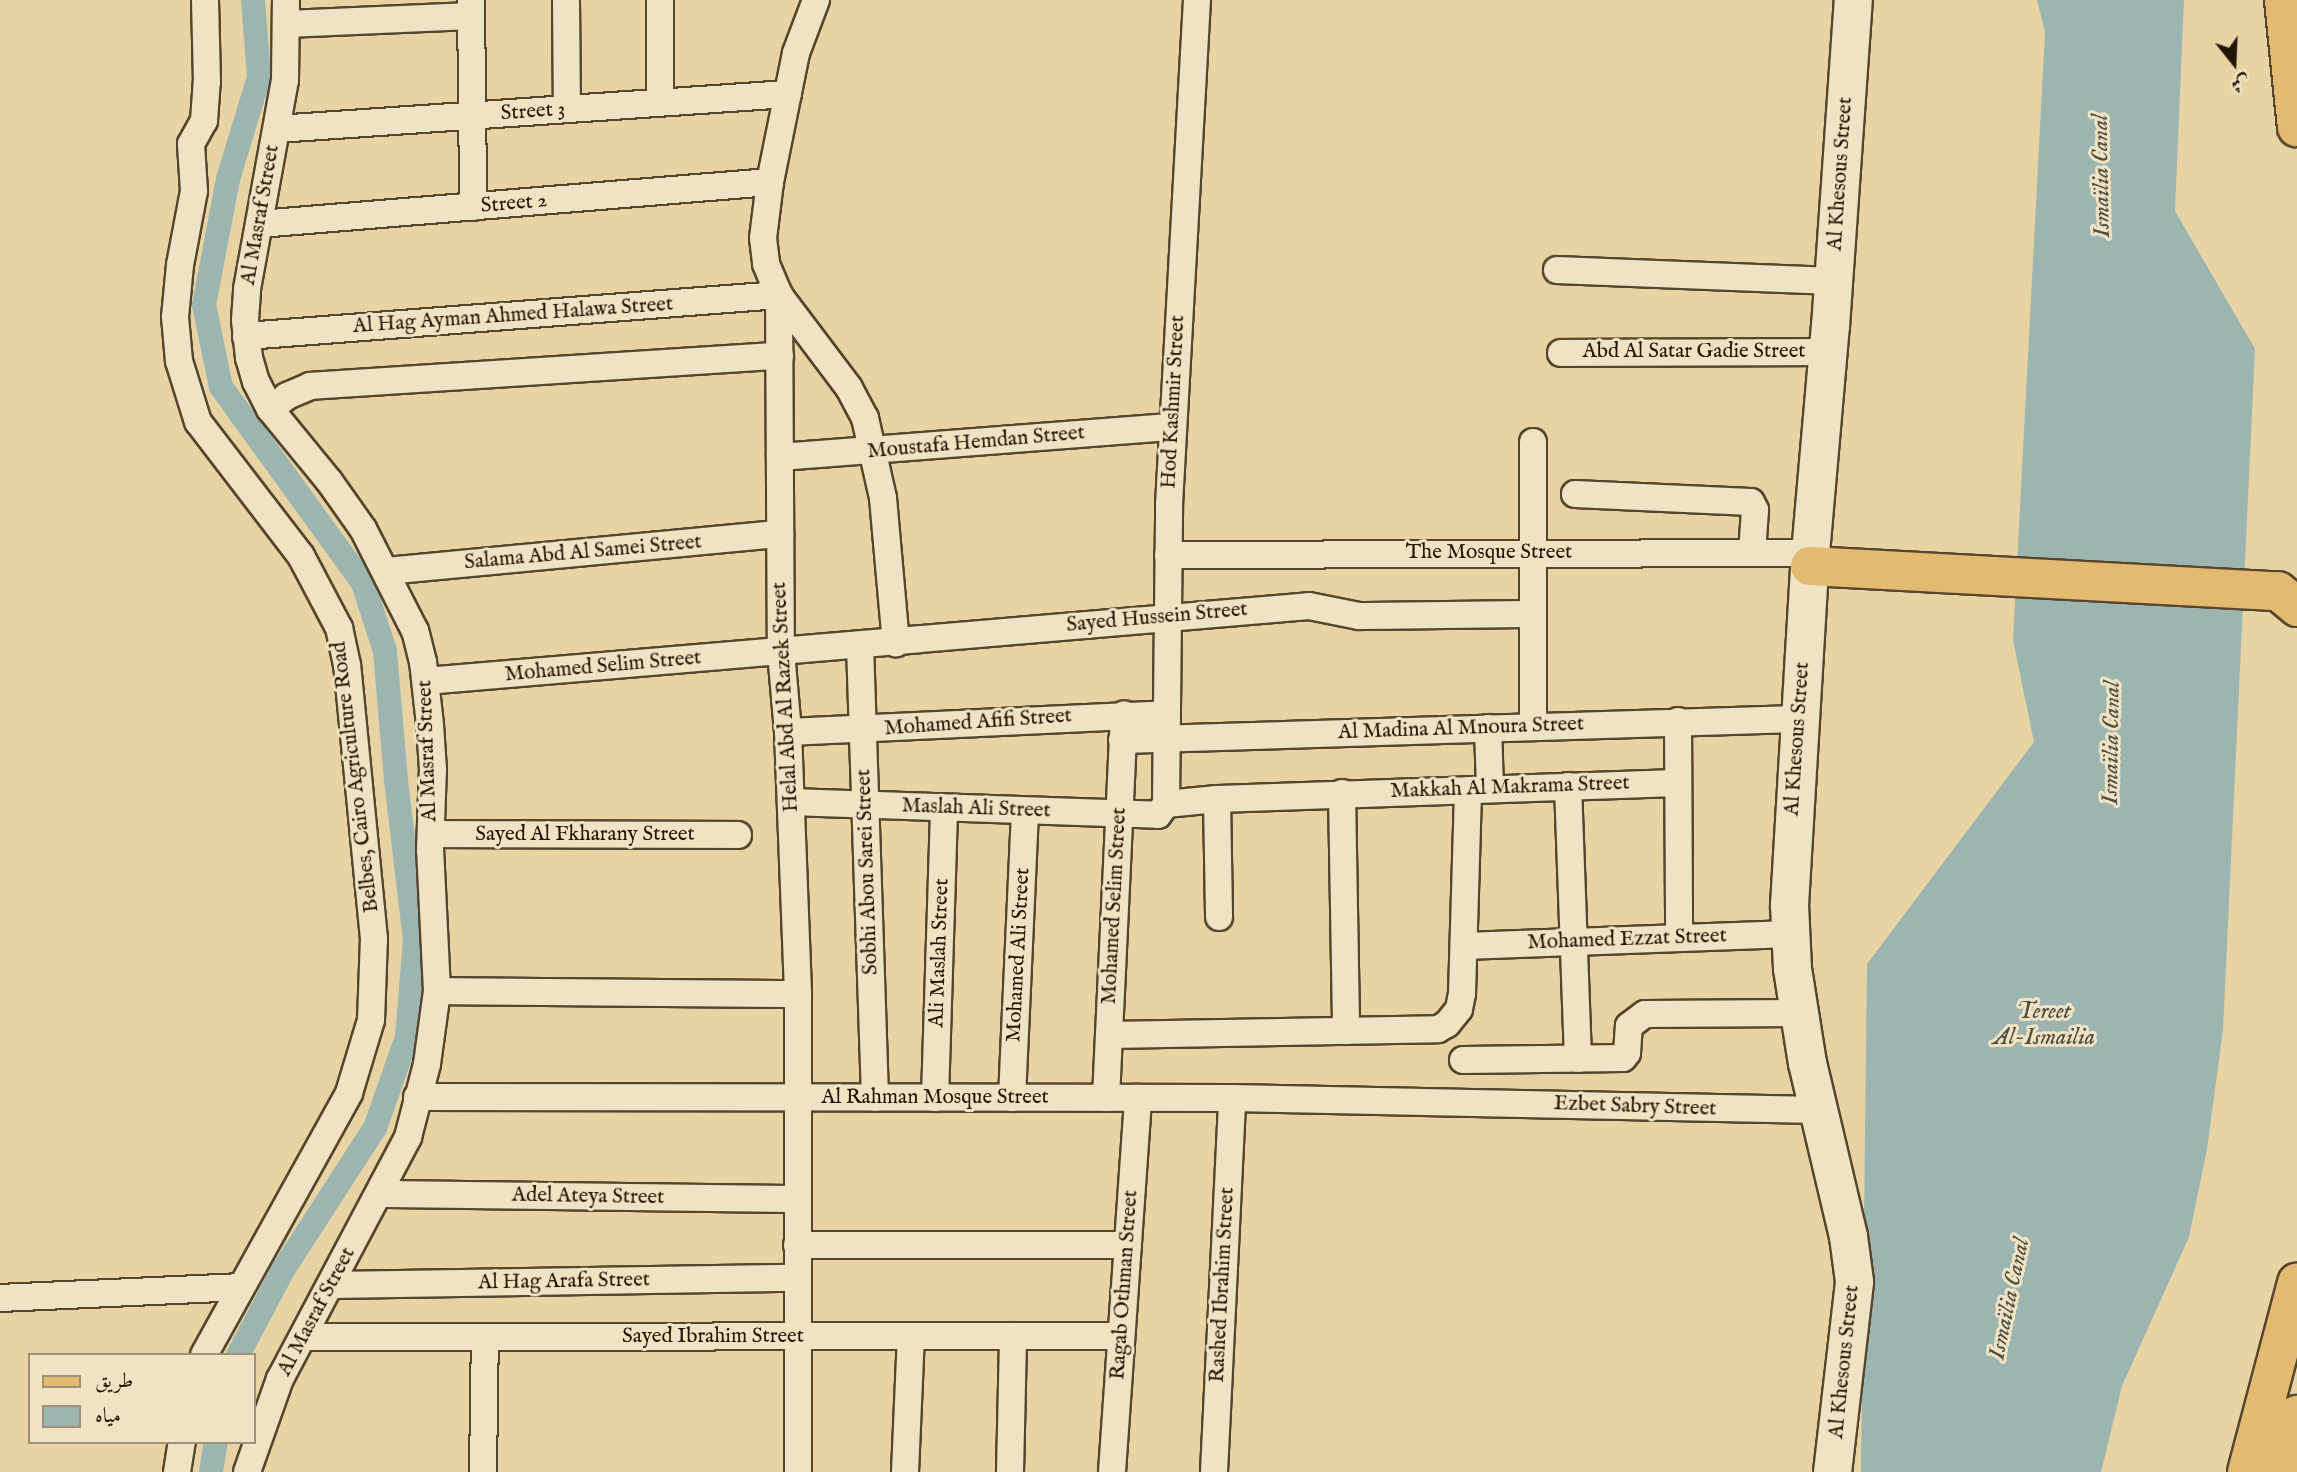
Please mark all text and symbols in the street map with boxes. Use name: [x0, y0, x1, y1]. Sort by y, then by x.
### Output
north arrow: [2199, 28, 2269, 98]
text: ش: [2228, 69, 2253, 97]
street label: Al Khesous Street: [1823, 96, 1859, 252]
street label: Street 3: [500, 97, 566, 127]
water label: Ismaïlia Canal: [2087, 114, 2117, 238]
street label: Al Masraf Street: [236, 143, 286, 287]
street label: Street 2: [480, 189, 548, 219]
street label: Al Hag Ayman Ahmed Halawa Street: [352, 292, 674, 340]
street label: Hod Kashmir Street: [1157, 314, 1191, 490]
street label: Abd Al Satar Gadie Street: [1582, 339, 1806, 365]
street label: Moustafa Hemdan Street: [866, 421, 1086, 465]
street label: Salama Abd Al Samei Street: [463, 530, 703, 576]
street label: The Mosque Street: [1406, 540, 1572, 566]
street label: Helal Abd Al Razek Street: [767, 581, 805, 813]
street label: Sayed Hussein Street: [1065, 598, 1249, 638]
street label: Belbes, Cairo Agriculture Road: [327, 640, 385, 914]
street label: Mohamed Selim Street: [504, 646, 702, 688]
street label: Al Khesous Street: [1780, 661, 1816, 817]
street label: Al Masraf Street: [413, 680, 443, 822]
water label: Ismaïlia Canal: [2097, 681, 2127, 805]
street label: Mohamed Afifi Street: [883, 704, 1073, 742]
street label: Al Madina Al Mnoura Street: [1338, 712, 1584, 746]
street label: Sobhi Abou Sarei Street: [852, 768, 884, 976]
street label: Makkah Al Makrama Street: [1390, 771, 1630, 805]
street label: Maslah Ali Street: [901, 794, 1051, 824]
street label: Mohamed Selim Street: [1097, 807, 1133, 1005]
street label: Sayed Al Fkharany Street: [475, 822, 695, 848]
street label: Mohamed Ali Street: [1002, 867, 1036, 1043]
street label: Ali Maslah Street: [925, 878, 955, 1028]
street label: Mohamed Ezzat Street: [1527, 924, 1727, 956]
water label: Tereet Al-Ismailia: [1993, 998, 2095, 1052]
street label: Al Rahman Mosque Street: [821, 1085, 1049, 1111]
street label: Ezbet Sabry Street: [1553, 1092, 1717, 1122]
street label: Adel Ateya Street: [512, 1183, 664, 1211]
street label: Rashed Ibrahim Street: [1205, 1187, 1241, 1383]
street label: Ragab Othman Street: [1106, 1189, 1144, 1381]
water label: Ismaïlia Canal: [1984, 1236, 2036, 1362]
street label: Al Masraf Street: [273, 1243, 361, 1381]
street label: Al Hag Arafa Street: [478, 1268, 650, 1296]
street label: Al Khesous Street: [1824, 1284, 1866, 1440]
street label: Sayed Ibrahim Street: [622, 1324, 804, 1350]
legend: [28, 1353, 256, 1444]
text: طريق: [95, 1368, 133, 1395]
text: مياه: [95, 1403, 121, 1430]

